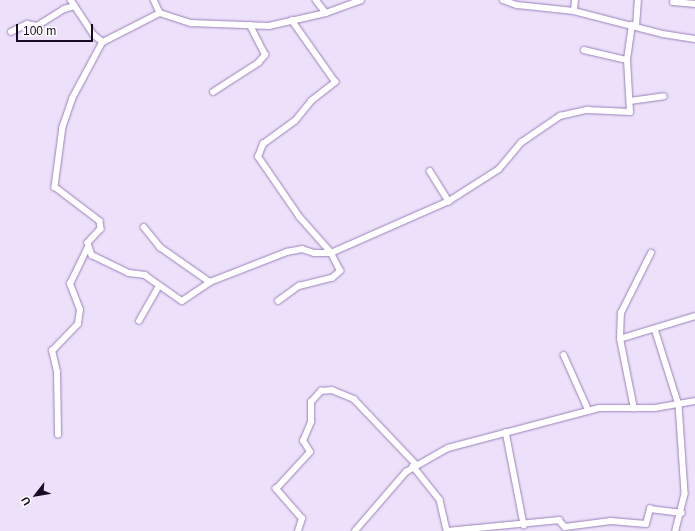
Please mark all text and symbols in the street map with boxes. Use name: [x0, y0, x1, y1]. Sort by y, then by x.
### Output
scale bar: [18, 16, 95, 42]
text: 100 m: [23, 24, 56, 38]
north arrow: [16, 475, 56, 515]
text: U: [19, 495, 33, 508]

